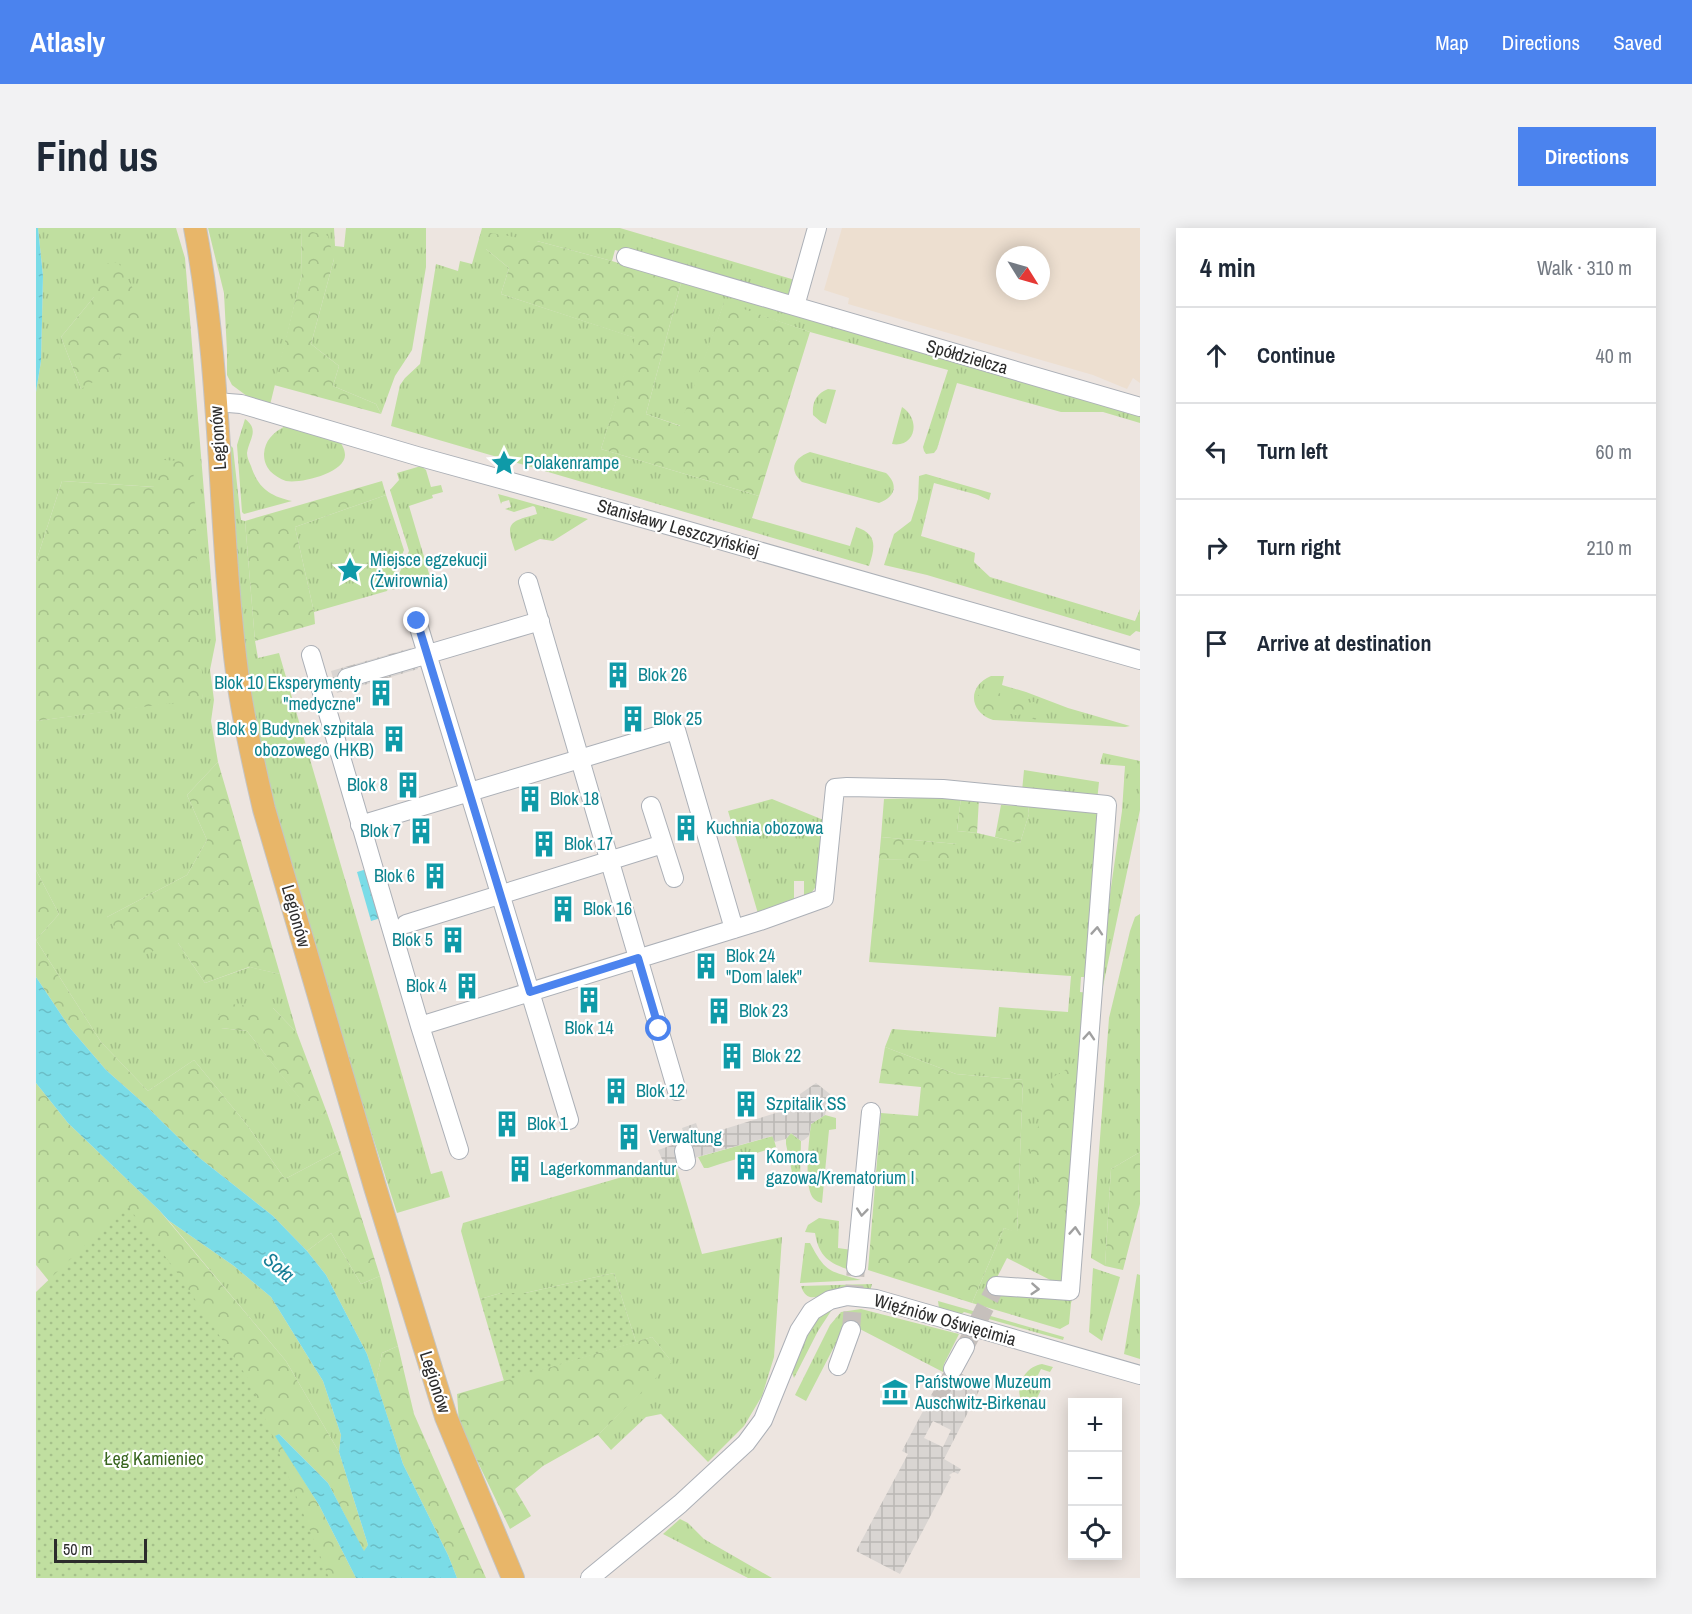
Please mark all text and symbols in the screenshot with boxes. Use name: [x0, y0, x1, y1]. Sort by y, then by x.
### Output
text: Atlasly: [30, 23, 105, 61]
text: Map: [1435, 28, 1469, 57]
text: Directions: [1502, 28, 1580, 57]
text: Saved: [1613, 28, 1662, 57]
button: Directions: [1518, 127, 1656, 186]
text: Find us: [36, 128, 158, 184]
north arrow: [996, 246, 1050, 300]
text: 4 min: [1200, 250, 1256, 285]
text: Walk · 310 m: [1537, 254, 1632, 281]
street label: Spółdzielcza: [923, 333, 1011, 380]
icon: ahead: [1200, 339, 1233, 372]
text: Continue: [1257, 340, 1335, 370]
text: 40 m: [1596, 342, 1632, 369]
street label: Legionów: [203, 405, 232, 471]
icon: left: [1200, 435, 1233, 468]
text: Turn left: [1257, 436, 1328, 466]
text: 60 m: [1596, 438, 1632, 465]
place icon: Polakenrampe: [489, 448, 519, 478]
place label: Polakenrampe: [524, 450, 619, 475]
street label: Stanisławy Leszczyńskiej: [594, 492, 762, 563]
icon: right: [1200, 531, 1233, 564]
text: Turn right: [1257, 532, 1341, 562]
text: 210 m: [1586, 534, 1632, 561]
place label: Miejsce egzekucji (Żwirownia): [370, 547, 487, 593]
place icon: Miejsce egzekucji (Żwirownia): [335, 555, 365, 585]
route end: [403, 607, 429, 633]
icon: arrive: [1200, 627, 1233, 660]
text: Arrive at destination: [1257, 628, 1431, 658]
building icon: Blok 26: [603, 660, 633, 690]
place label: Blok 26: [638, 662, 687, 687]
place label: Blok 10 Eksperymenty "medyczne": [214, 670, 362, 716]
building icon: Blok 10 Eksperymenty "medyczne": [366, 678, 396, 708]
building icon: Blok 25: [618, 704, 648, 734]
place label: Blok 25: [653, 706, 702, 731]
place label: Blok 9 Budynek szpitala obozowego (HKB): [216, 716, 374, 762]
building icon: Blok 9 Budynek szpitala obozowego (HKB): [379, 724, 409, 754]
building icon: Blok 8: [393, 770, 423, 800]
place label: Blok 8: [347, 772, 388, 797]
building icon: Blok 18: [515, 784, 545, 814]
place label: Blok 18: [550, 786, 599, 811]
building icon: Kuchnia obozowa: [671, 813, 701, 843]
place label: Kuchnia obozowa: [706, 815, 823, 840]
building icon: Blok 7: [406, 816, 436, 846]
place label: Blok 7: [360, 818, 401, 843]
building icon: Blok 17: [529, 829, 559, 859]
place label: Blok 17: [564, 831, 613, 856]
building icon: Blok 6: [420, 861, 450, 891]
place label: Blok 6: [374, 863, 415, 888]
street label: Legionów: [276, 882, 317, 950]
building icon: Blok 16: [548, 894, 578, 924]
place label: Blok 16: [583, 896, 632, 921]
building icon: Blok 5: [438, 925, 468, 955]
one-way arrow: [1090, 926, 1103, 935]
place label: Blok 5: [392, 927, 433, 952]
place label: Blok 24 "Dom lalek": [726, 943, 802, 989]
building icon: Blok 24 "Dom lalek": [691, 951, 721, 981]
building icon: Blok 4: [452, 971, 482, 1001]
place label: Blok 4: [406, 973, 447, 998]
building icon: Blok 14: [574, 985, 604, 1015]
building icon: Blok 23: [704, 996, 734, 1026]
place label: Blok 23: [739, 998, 788, 1023]
place label: Blok 14: [564, 1015, 614, 1040]
route start: [645, 1015, 671, 1041]
one-way arrow: [1082, 1032, 1095, 1041]
building icon: Blok 22: [717, 1041, 747, 1071]
place label: Blok 22: [752, 1043, 801, 1068]
building icon: Blok 12: [601, 1076, 631, 1106]
place label: Blok 12: [636, 1078, 685, 1103]
building icon: Szpitalik SS: [731, 1089, 761, 1119]
place label: Szpitalik SS: [766, 1091, 847, 1116]
building icon: Blok 1: [492, 1109, 522, 1139]
place label: Blok 1: [527, 1111, 569, 1136]
building icon: Verwaltung: [614, 1122, 644, 1152]
place label: Verwaltung: [649, 1124, 723, 1149]
place label: Komora gazowa/Krematorium I: [766, 1144, 914, 1190]
building icon: Komora gazowa/Krematorium I: [731, 1152, 761, 1182]
building icon: Lagerkommandantur: [505, 1154, 535, 1184]
place label: Lagerkommandantur: [540, 1156, 676, 1181]
one-way arrow: [856, 1208, 869, 1217]
one-way arrow: [1068, 1226, 1081, 1235]
water label: Soła: [258, 1246, 301, 1288]
one-way arrow: [1030, 1282, 1039, 1295]
street label: Więźniów Oświęcimia: [871, 1287, 1019, 1352]
street label: Legionów: [414, 1348, 457, 1416]
place label: Państwowe Muzeum Auschwitz-Birkenau: [914, 1369, 1051, 1415]
museum icon: Państwowe Muzeum Auschwitz-Birkenau: [880, 1377, 910, 1407]
map controls: [1068, 1398, 1122, 1560]
button: +: [1068, 1398, 1122, 1452]
park label: Łęg Kamieniec: [104, 1446, 204, 1471]
button: −: [1068, 1452, 1122, 1506]
button: locate: [1068, 1506, 1122, 1560]
scale bar: [54, 1536, 147, 1564]
text: 50 m: [63, 1538, 92, 1560]

